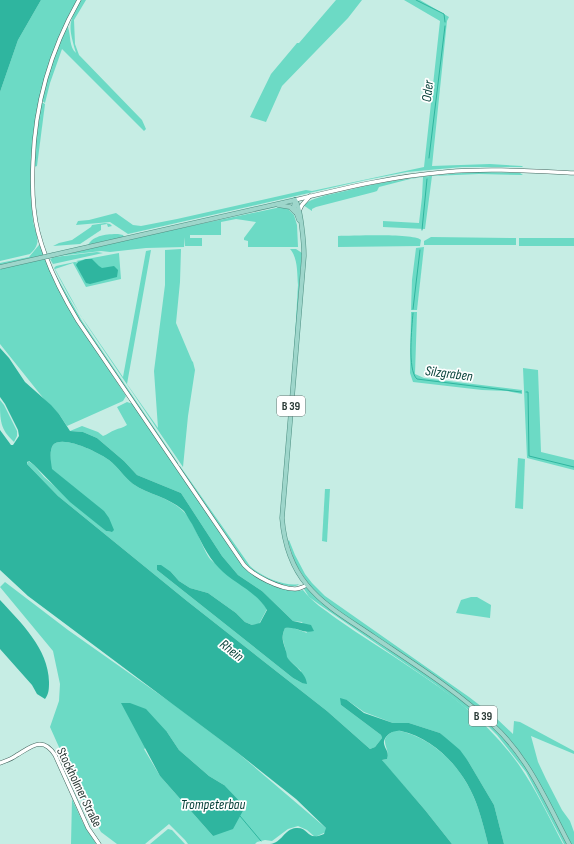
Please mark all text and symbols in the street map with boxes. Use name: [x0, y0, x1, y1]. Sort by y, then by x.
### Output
water label: Oder: [418, 78, 437, 103]
water label: Silzgraben: [424, 362, 474, 385]
road number: B 39: [277, 396, 305, 416]
water label: Rhein: [216, 636, 247, 665]
road number: B 39: [469, 706, 497, 726]
street label: Stockholmer Straße: [53, 745, 105, 830]
water label: Trompeterbau: [181, 796, 245, 813]

